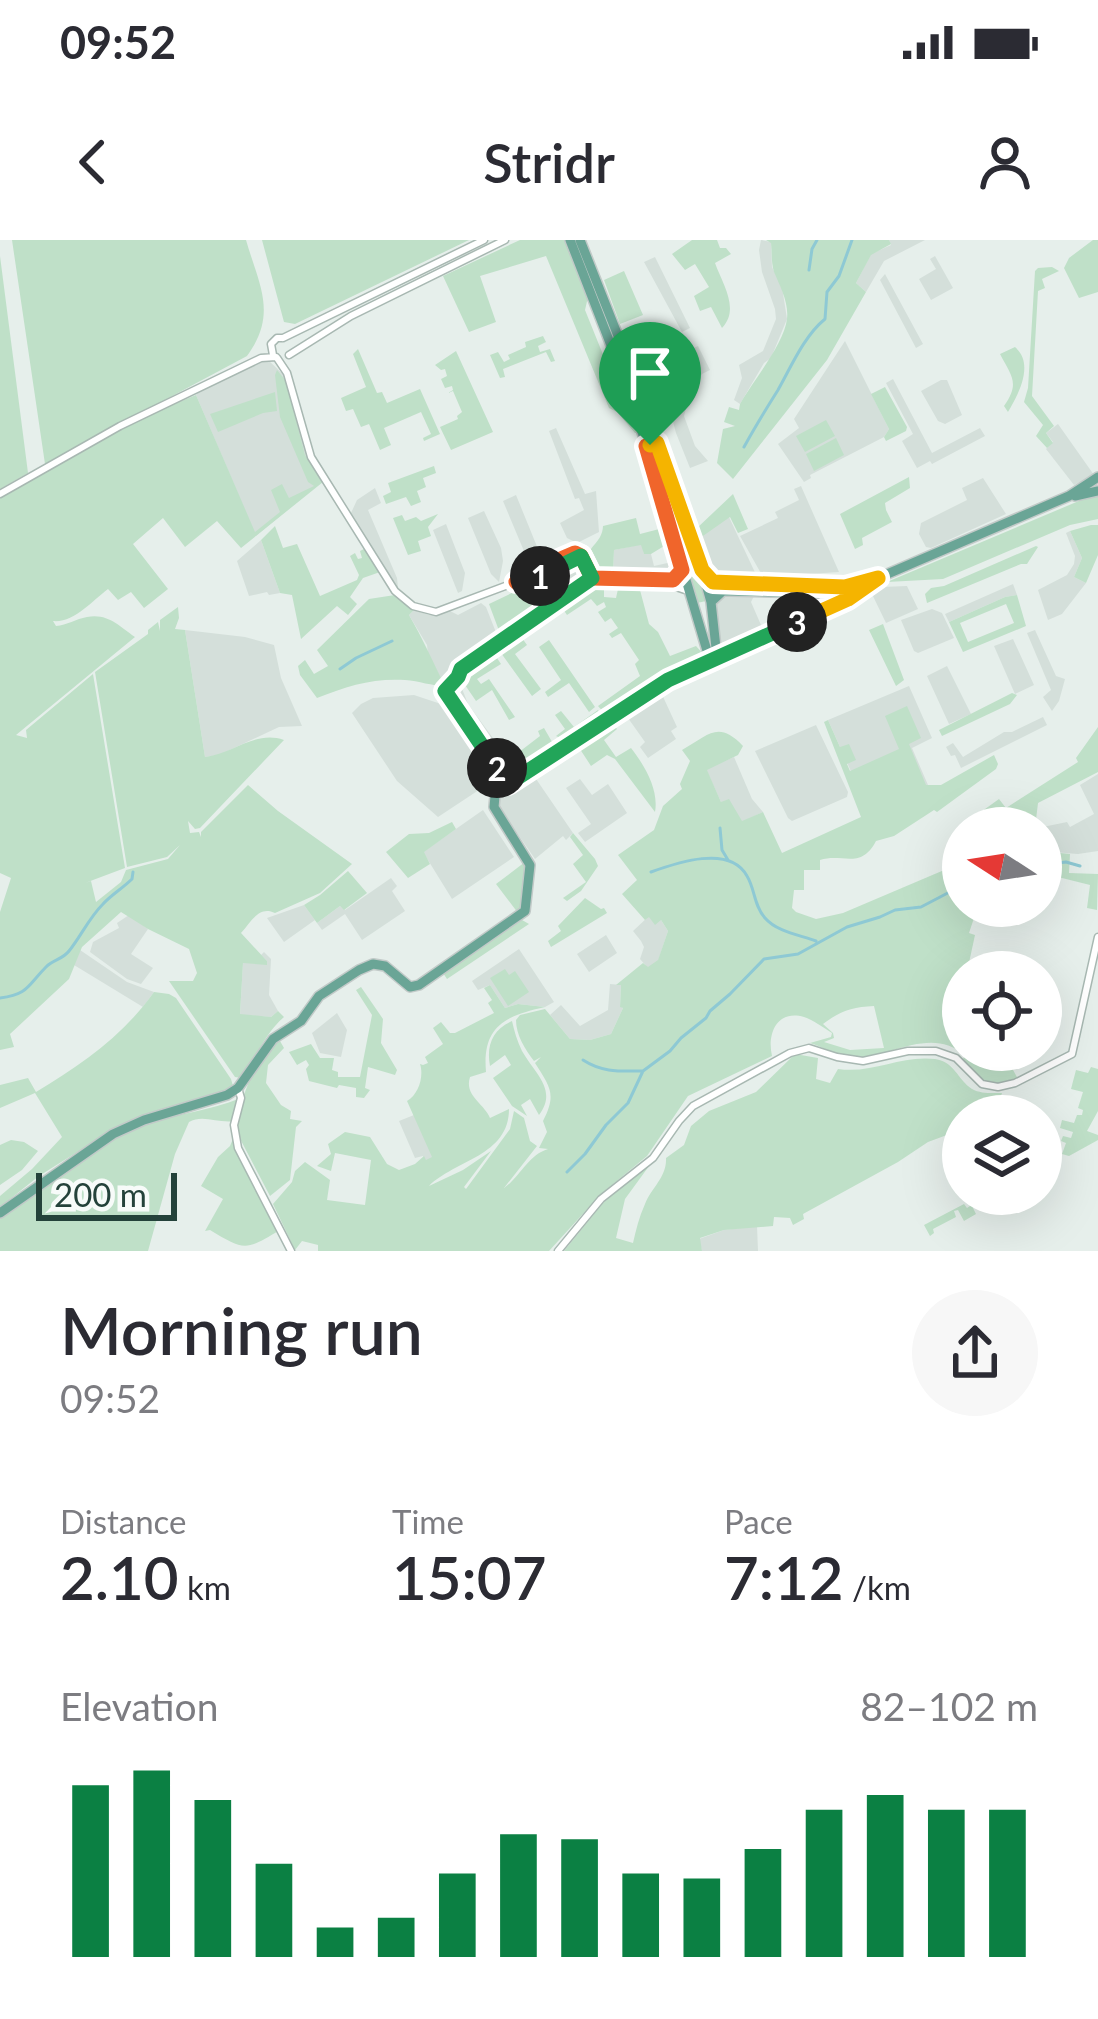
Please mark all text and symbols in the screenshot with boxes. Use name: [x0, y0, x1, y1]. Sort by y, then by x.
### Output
text: 09:52: [60, 15, 176, 69]
icon: back: [60, 129, 126, 195]
icon: person: [972, 129, 1038, 195]
text: Stridr: [483, 130, 615, 195]
pin: [599, 322, 701, 445]
icon: arrive: [617, 340, 683, 406]
pin: 1: [510, 546, 570, 606]
text: 1: [530, 556, 550, 596]
pin: 3: [767, 592, 827, 652]
text: 3: [787, 602, 807, 642]
pin: 2: [467, 738, 527, 798]
text: 2: [487, 748, 507, 788]
north arrow: [942, 807, 1062, 927]
map controls: [942, 807, 1062, 1215]
button: locate: [942, 951, 1062, 1071]
button: layers: [942, 1095, 1062, 1215]
scale bar: [36, 1167, 177, 1220]
text: 200 m: [54, 1174, 147, 1214]
text: Morning run: [60, 1290, 423, 1369]
button: share: [912, 1290, 1038, 1416]
text: 09:52: [60, 1375, 160, 1421]
text: Distance: [60, 1501, 187, 1541]
text: Time: [392, 1501, 464, 1541]
text: Pace: [724, 1501, 793, 1541]
text: 2.10: [60, 1541, 179, 1613]
text: 15:07: [392, 1541, 546, 1613]
text: 7:12: [724, 1541, 844, 1613]
text: km: [179, 1567, 231, 1607]
text: /km: [844, 1567, 911, 1607]
text: Elevation: [60, 1683, 218, 1729]
text: 82–102 m: [860, 1683, 1038, 1729]

